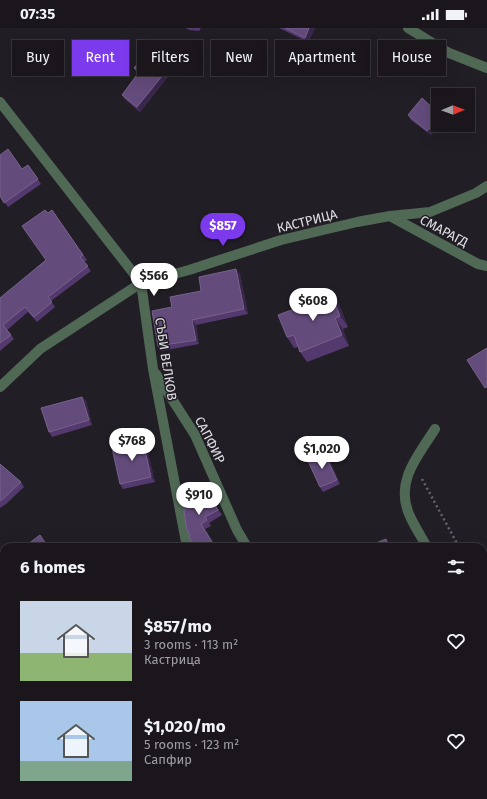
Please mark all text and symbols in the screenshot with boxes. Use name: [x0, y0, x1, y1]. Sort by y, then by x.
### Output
text: 07:35: [20, 5, 55, 23]
chip: Buy: [12, 40, 64, 76]
chip: Rent: [72, 40, 129, 76]
chip: Filters: [137, 40, 203, 76]
chip: New: [211, 40, 267, 76]
chip: Apartment: [275, 40, 370, 76]
chip: House: [378, 40, 446, 76]
north arrow: [431, 88, 475, 132]
map controls: [431, 88, 475, 132]
street label: КАСТРИЦА: [275, 206, 339, 236]
street label: СМАРАГД: [417, 212, 471, 250]
pin: $857: [199, 213, 247, 247]
text: $857: [209, 218, 237, 233]
pin: $566: [130, 263, 178, 297]
text: $566: [140, 268, 168, 283]
pin: $608: [289, 288, 337, 322]
text: $608: [298, 293, 328, 308]
street label: СЪБИ ВЕЛКОВ: [152, 316, 180, 402]
street label: САПФИР: [192, 414, 228, 466]
pin: $768: [108, 428, 156, 462]
text: $768: [118, 433, 146, 448]
pin: $1,020: [289, 436, 355, 470]
text: $1,020: [303, 441, 341, 456]
pin: $910: [175, 482, 223, 516]
text: $910: [185, 487, 213, 502]
icon: filters: [445, 556, 467, 578]
text: 6 homes: [20, 557, 85, 578]
text: $857/mo: [144, 616, 212, 637]
icon: home: [52, 617, 100, 665]
icon: heart: [445, 630, 467, 652]
text: 3 rooms · 113 m²: [144, 637, 238, 652]
text: Кастрица: [144, 652, 201, 667]
text: $1,020/mo: [144, 716, 226, 737]
icon: home: [52, 717, 100, 765]
icon: heart: [445, 730, 467, 752]
text: 5 rooms · 123 m²: [144, 737, 239, 752]
text: Сапфир: [144, 752, 192, 767]

